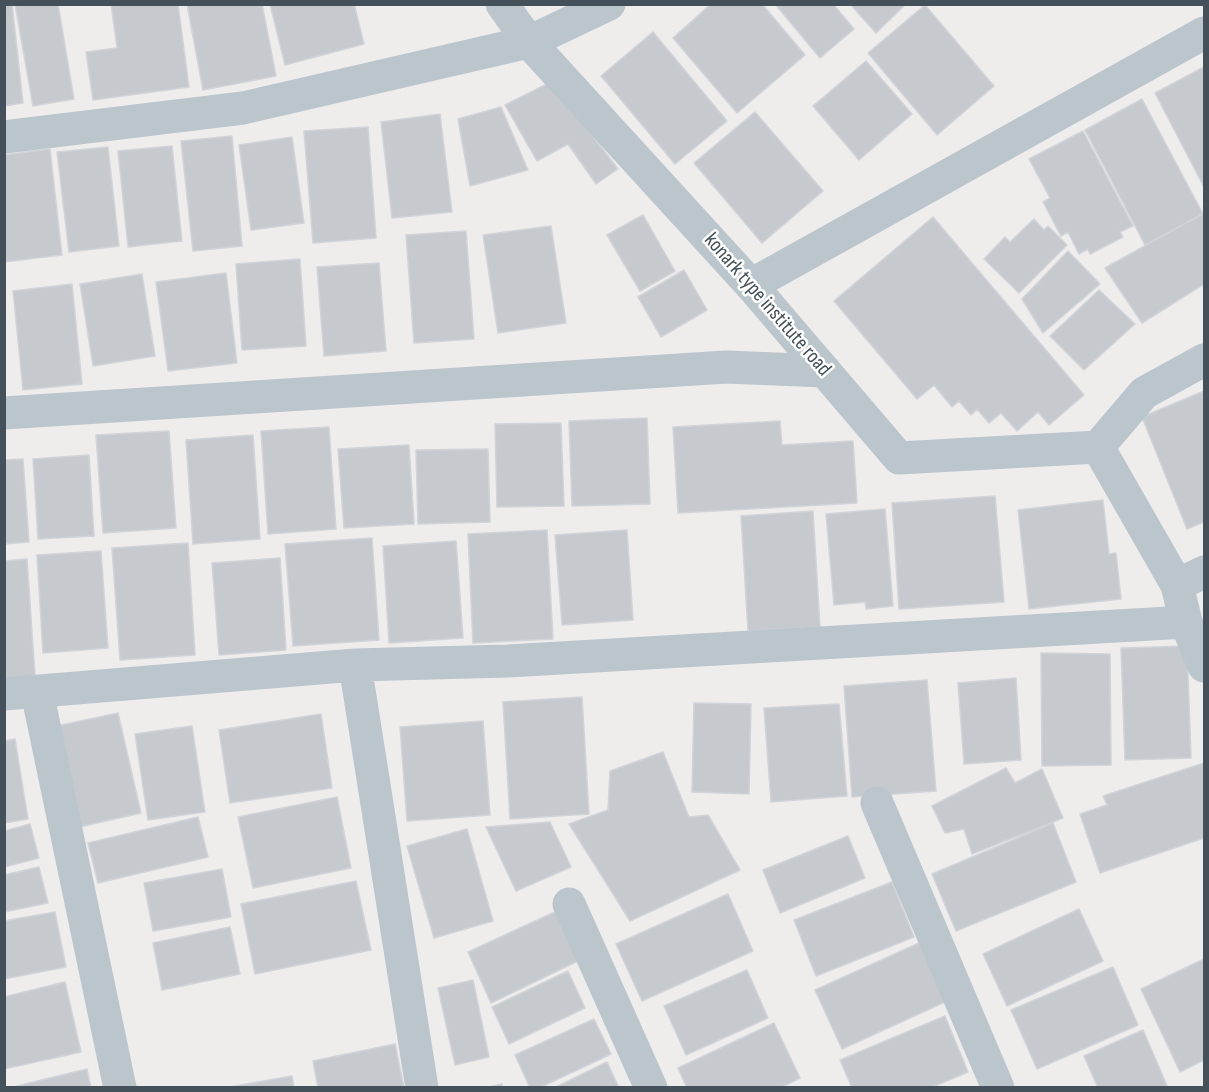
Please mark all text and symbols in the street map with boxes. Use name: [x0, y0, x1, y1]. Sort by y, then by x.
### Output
street label: konark type institute road: [698, 228, 836, 382]

